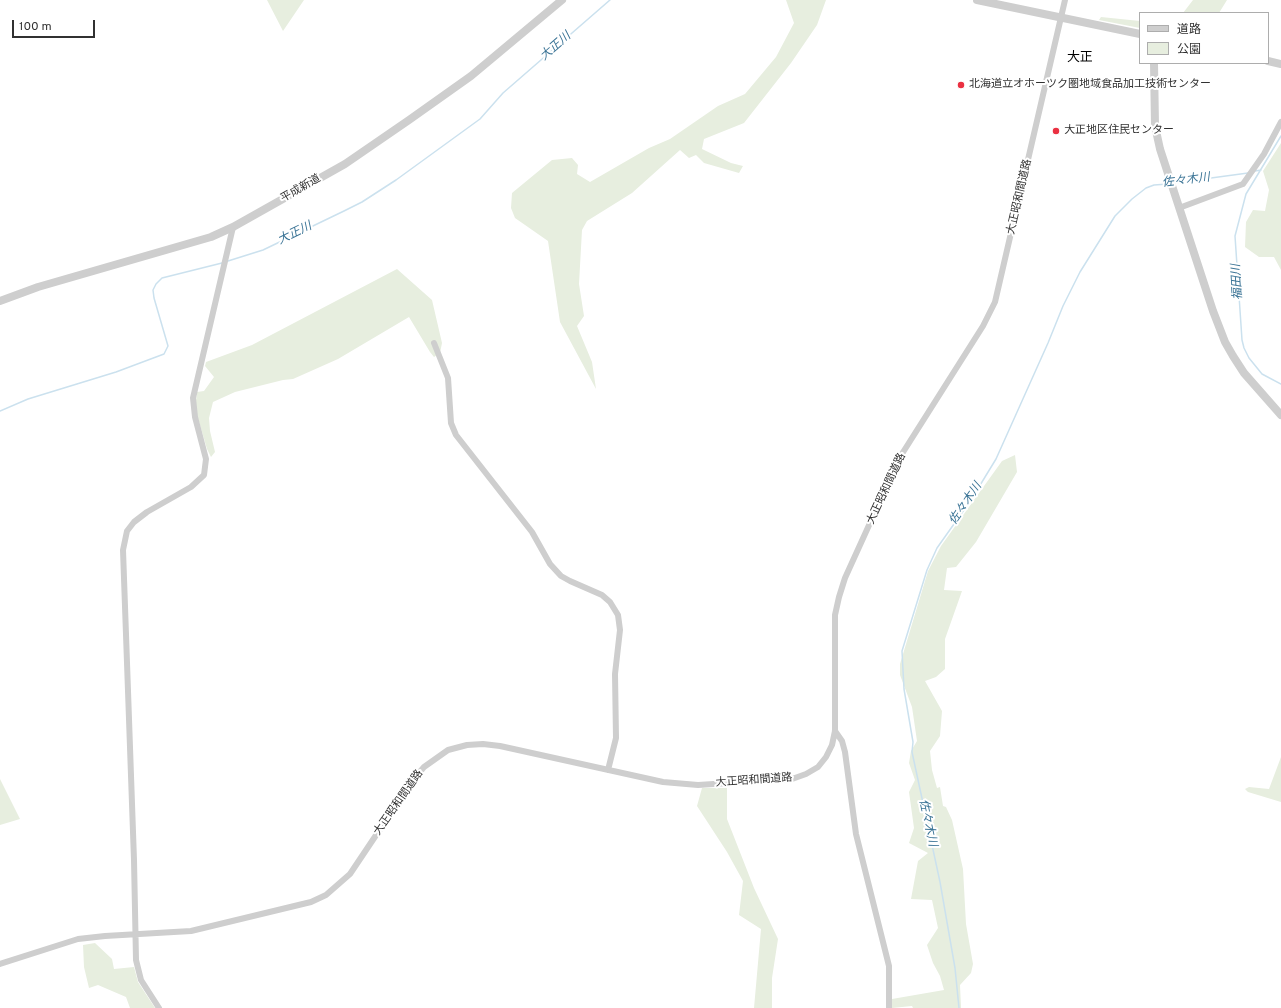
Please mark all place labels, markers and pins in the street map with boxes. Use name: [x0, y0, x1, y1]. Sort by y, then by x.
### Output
place label: 北海道立オホーツク圏地域食品加工技術センター: [969, 78, 1211, 92]
marker: 北海道立オホーツク圏地域食品加工技術センター: [956, 80, 966, 90]
place label: 大正地区住民センター: [1064, 124, 1174, 138]
marker: 大正地区住民センター: [1051, 126, 1061, 136]

